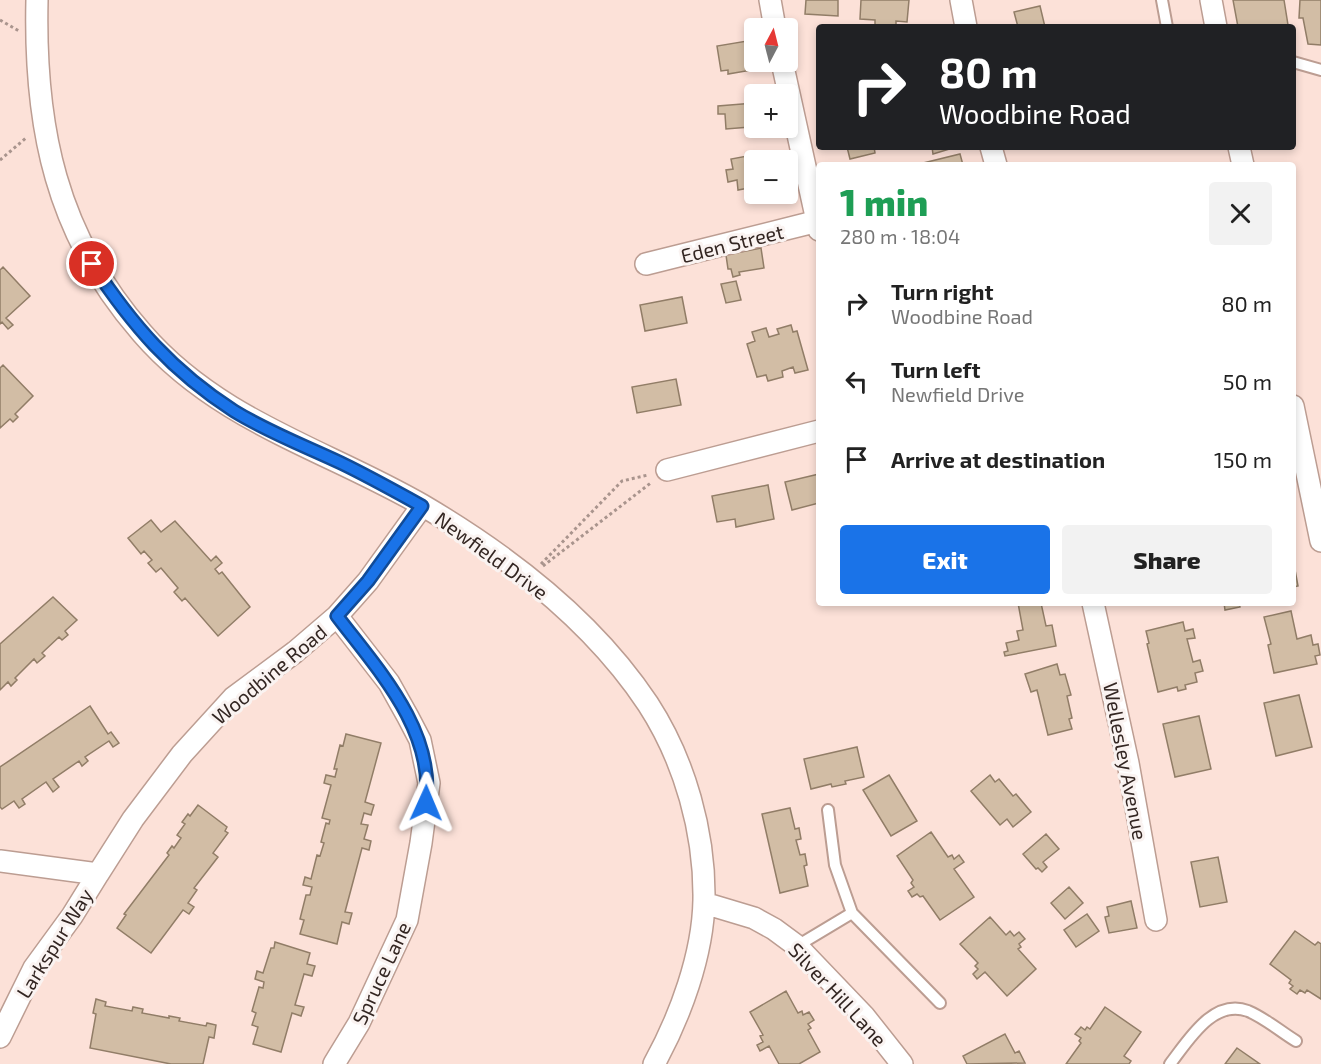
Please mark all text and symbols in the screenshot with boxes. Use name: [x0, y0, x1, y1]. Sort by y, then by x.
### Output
north arrow: [744, 18, 798, 72]
map controls: [744, 18, 798, 204]
text: 80 m: [939, 46, 1038, 96]
icon: right: [840, 48, 918, 126]
button: +: [744, 84, 798, 138]
text: Woodbine Road: [939, 97, 1131, 129]
button: −: [744, 150, 798, 204]
text: 1 min: [840, 180, 928, 223]
button: close: [1209, 182, 1272, 245]
street label: Eden Street: [678, 219, 786, 267]
text: 280 m · 18:04: [840, 224, 960, 248]
pin: [66, 238, 117, 289]
icon: arrive: [75, 247, 108, 280]
text: Turn right: [891, 278, 993, 304]
icon: right: [840, 287, 873, 320]
text: 80 m: [1221, 290, 1272, 316]
text: Woodbine Road: [891, 304, 1033, 328]
text: Turn left: [891, 356, 980, 382]
icon: left: [840, 365, 873, 398]
text: 50 m: [1223, 368, 1272, 394]
text: Newfield Drive: [891, 382, 1025, 406]
icon: arrive: [840, 443, 873, 476]
text: Arrive at destination: [891, 446, 1105, 472]
text: 150 m: [1214, 446, 1272, 472]
street label: Newfield Drive: [431, 506, 553, 604]
button: Exit: [840, 525, 1050, 594]
button: Share: [1062, 525, 1272, 594]
street label: Woodbine Road: [207, 619, 331, 729]
street label: Wellesley Avenue: [1099, 680, 1153, 842]
position arrow: [394, 771, 458, 835]
street label: Larkspur Way: [11, 883, 97, 1002]
street label: Spruce Lane: [347, 918, 415, 1028]
street label: Silver Hill Lane: [784, 937, 892, 1051]

